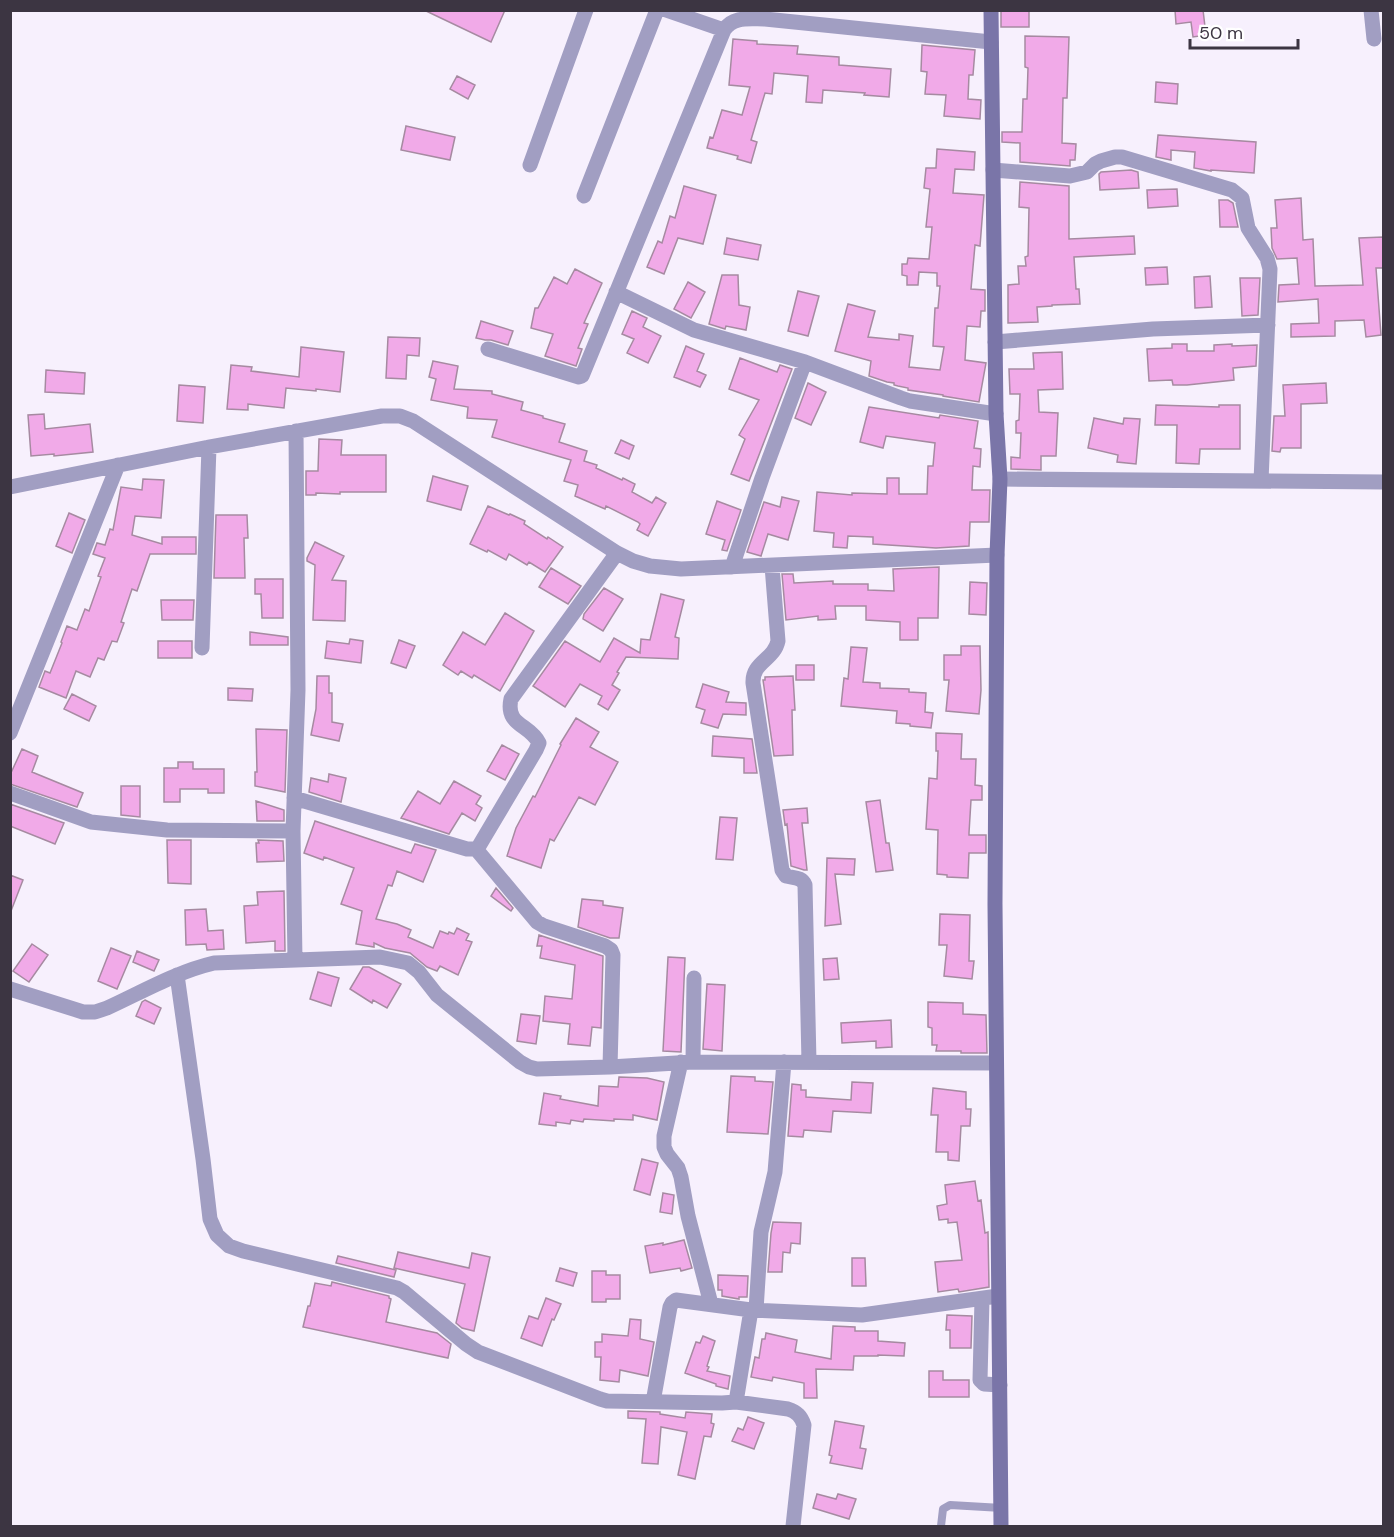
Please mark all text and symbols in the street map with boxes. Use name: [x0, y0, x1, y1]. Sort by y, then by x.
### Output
scale bar: [1190, 12, 1298, 50]
text: 50 m: [1199, 21, 1243, 45]

